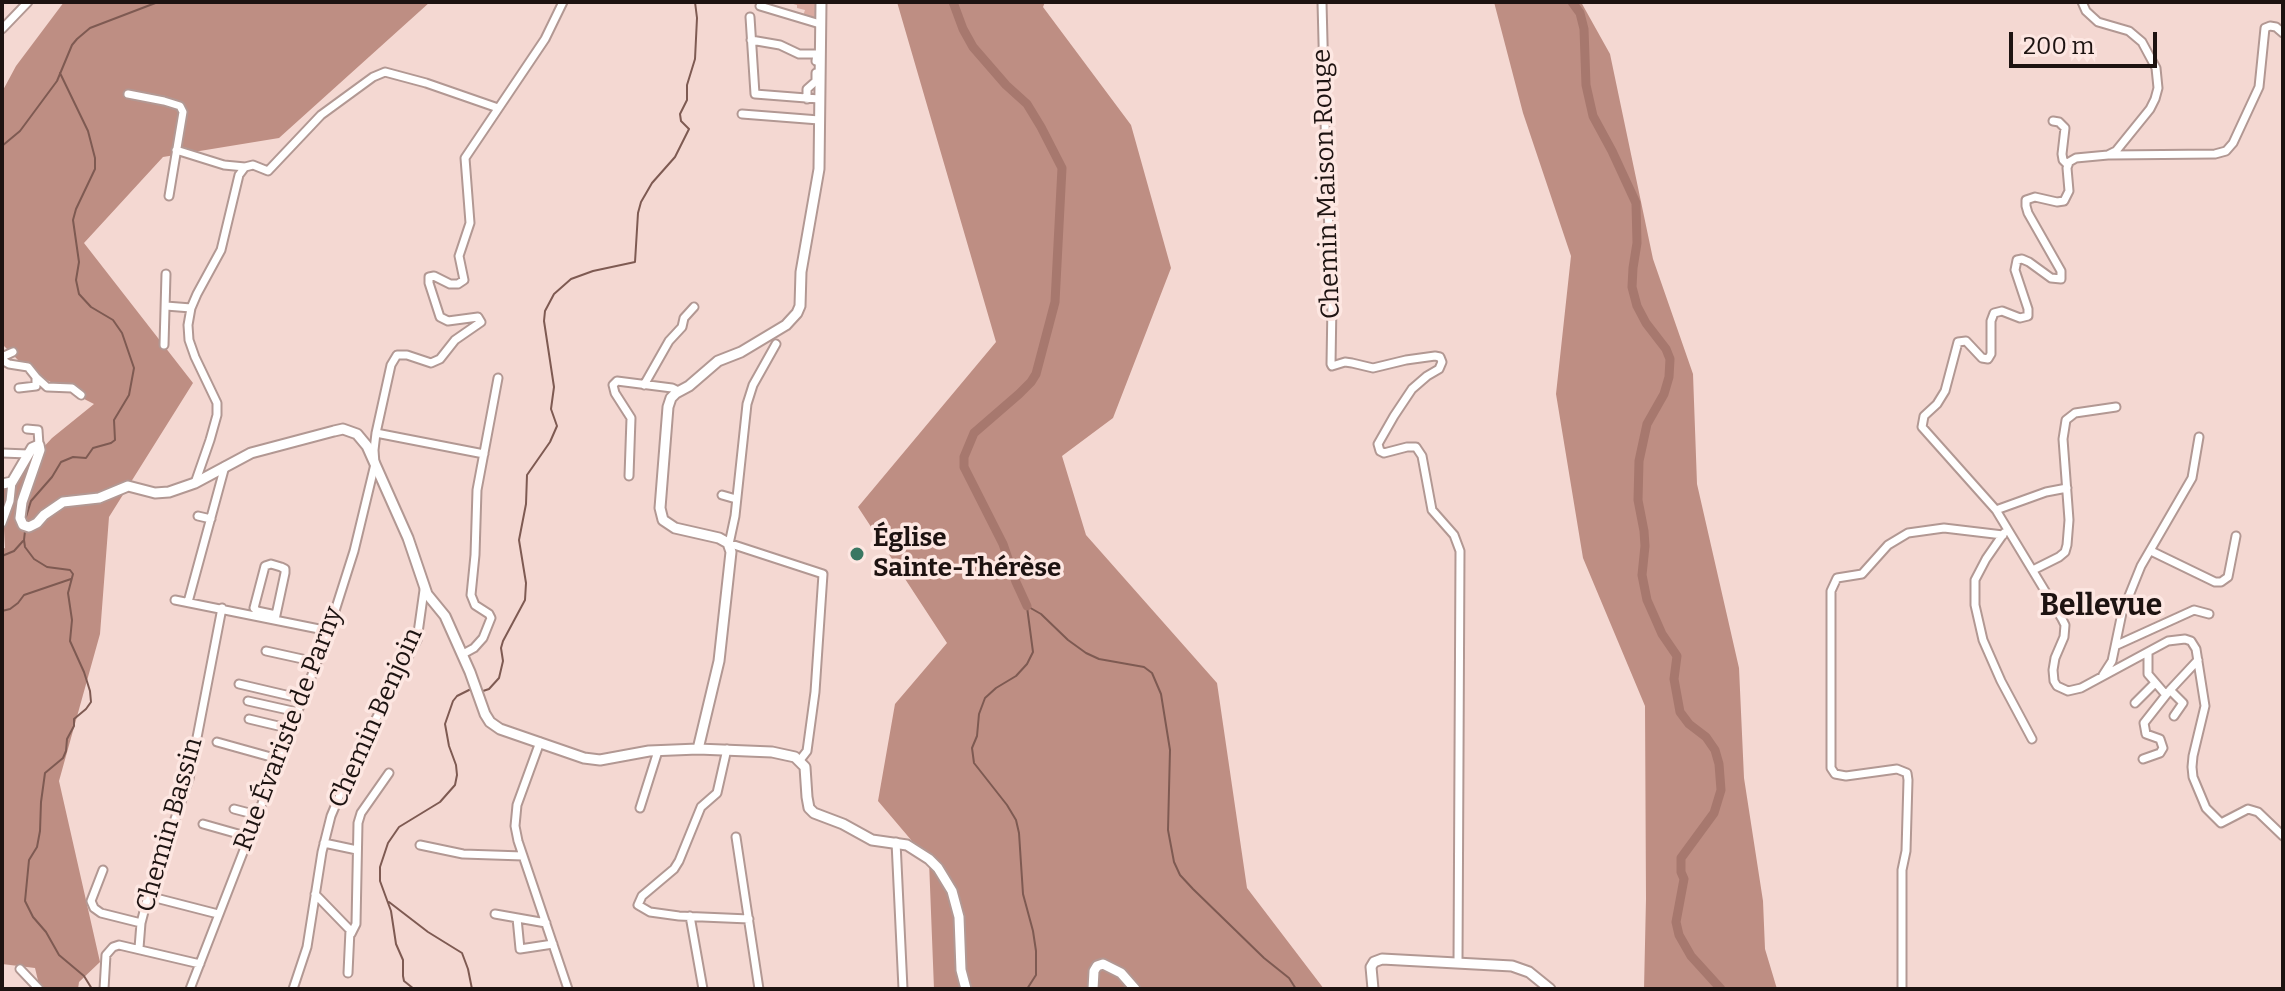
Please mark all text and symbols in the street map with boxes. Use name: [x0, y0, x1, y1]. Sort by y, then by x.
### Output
scale bar: [2013, 16, 2161, 66]
text: 200 m: [2023, 32, 2095, 60]
street label: Chemin Maison Rouge: [1307, 48, 1347, 320]
place label: Église Sainte-Thérèse: [873, 523, 1061, 584]
marker: Église Sainte-Thérèse: [848, 545, 866, 563]
district label: Bellevue: [2040, 589, 2162, 625]
street label: Rue Évariste de Parny: [228, 602, 350, 856]
street label: Chemin Benjoin: [322, 623, 430, 813]
street label: Chemin Bassin: [130, 734, 210, 916]

